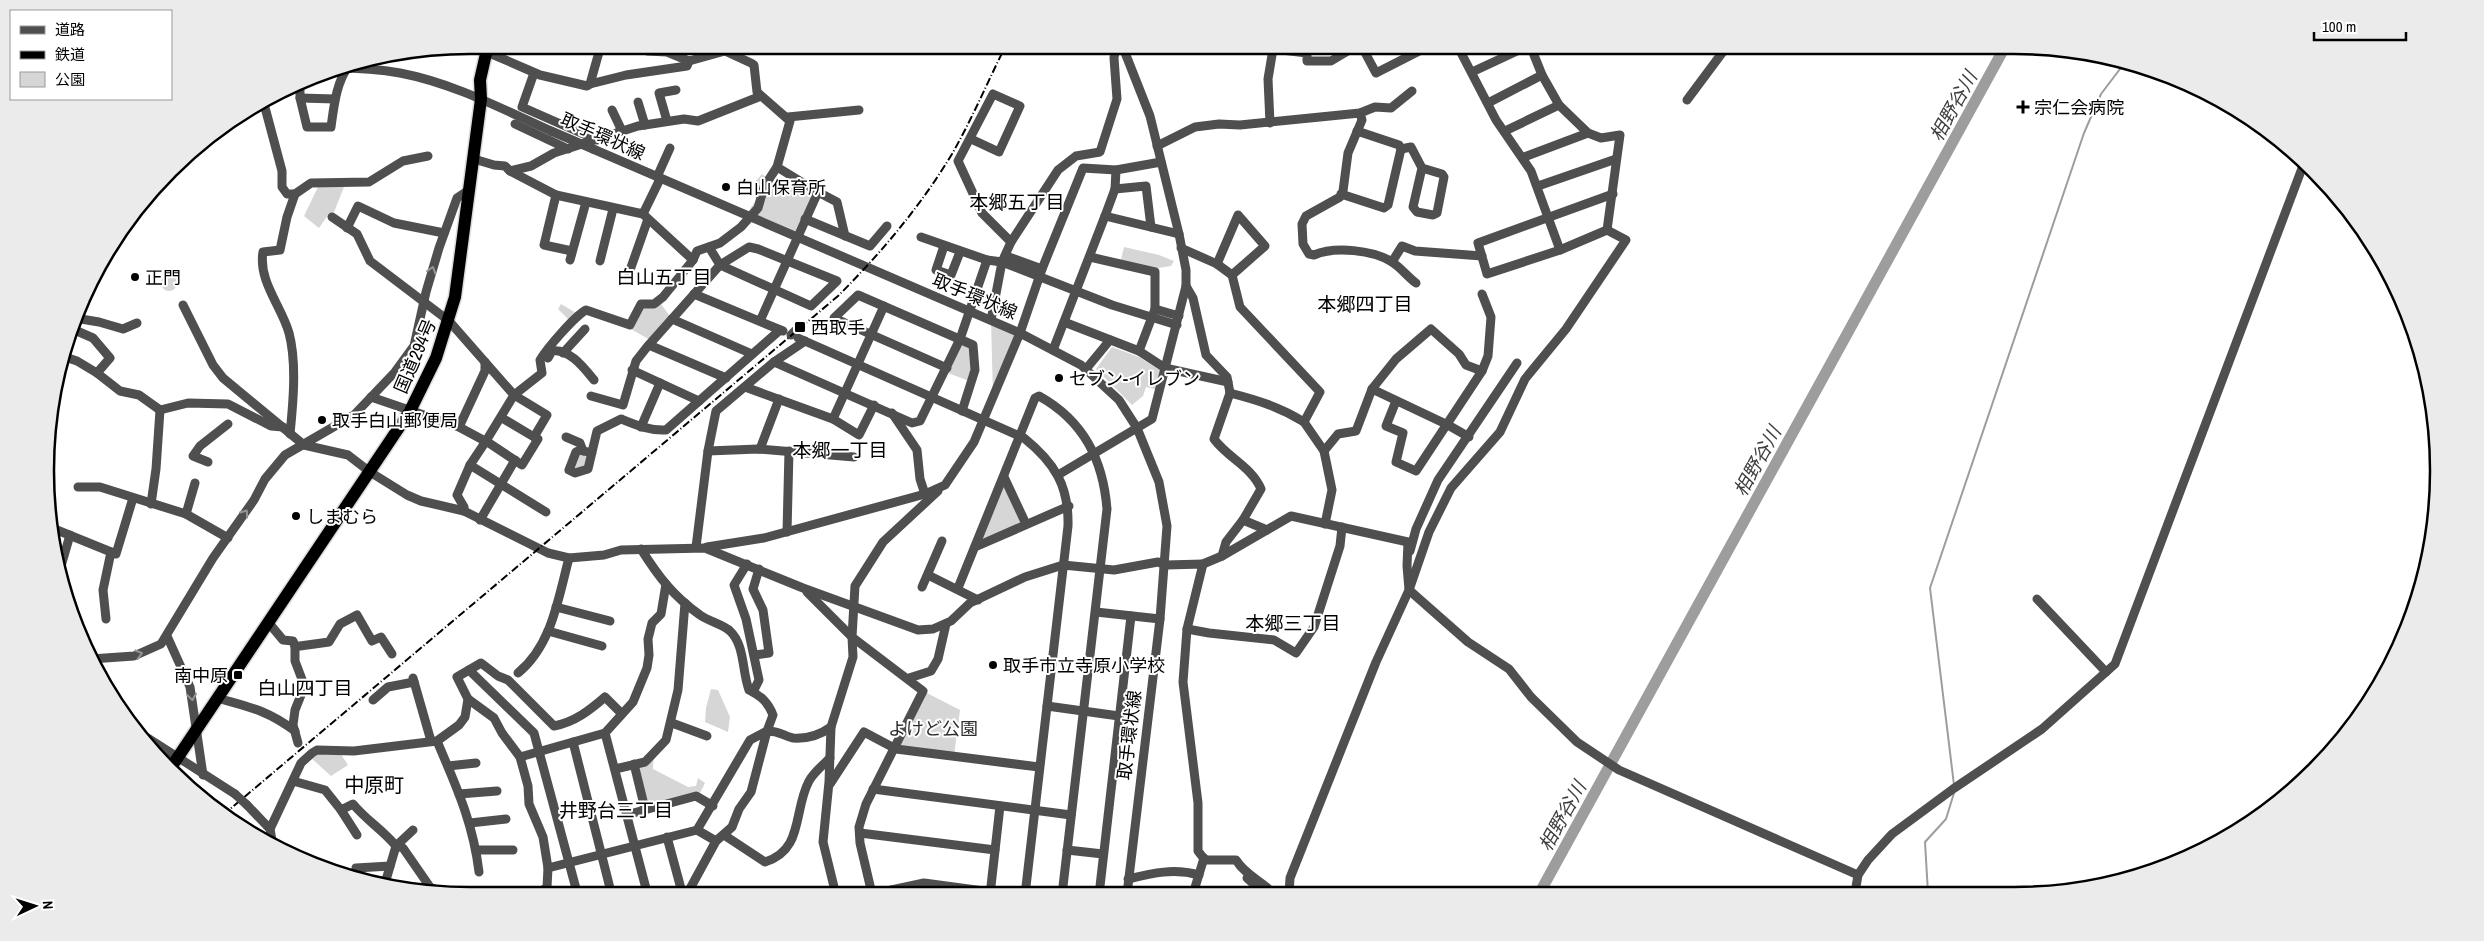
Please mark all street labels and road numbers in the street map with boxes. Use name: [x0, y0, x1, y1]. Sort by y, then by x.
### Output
street label: 取手環状線: [557, 106, 649, 166]
street label: 取手環状線: [929, 267, 1021, 325]
street label: 国道294号: [388, 315, 442, 397]
street label: 取手環状線: [1111, 689, 1147, 781]

